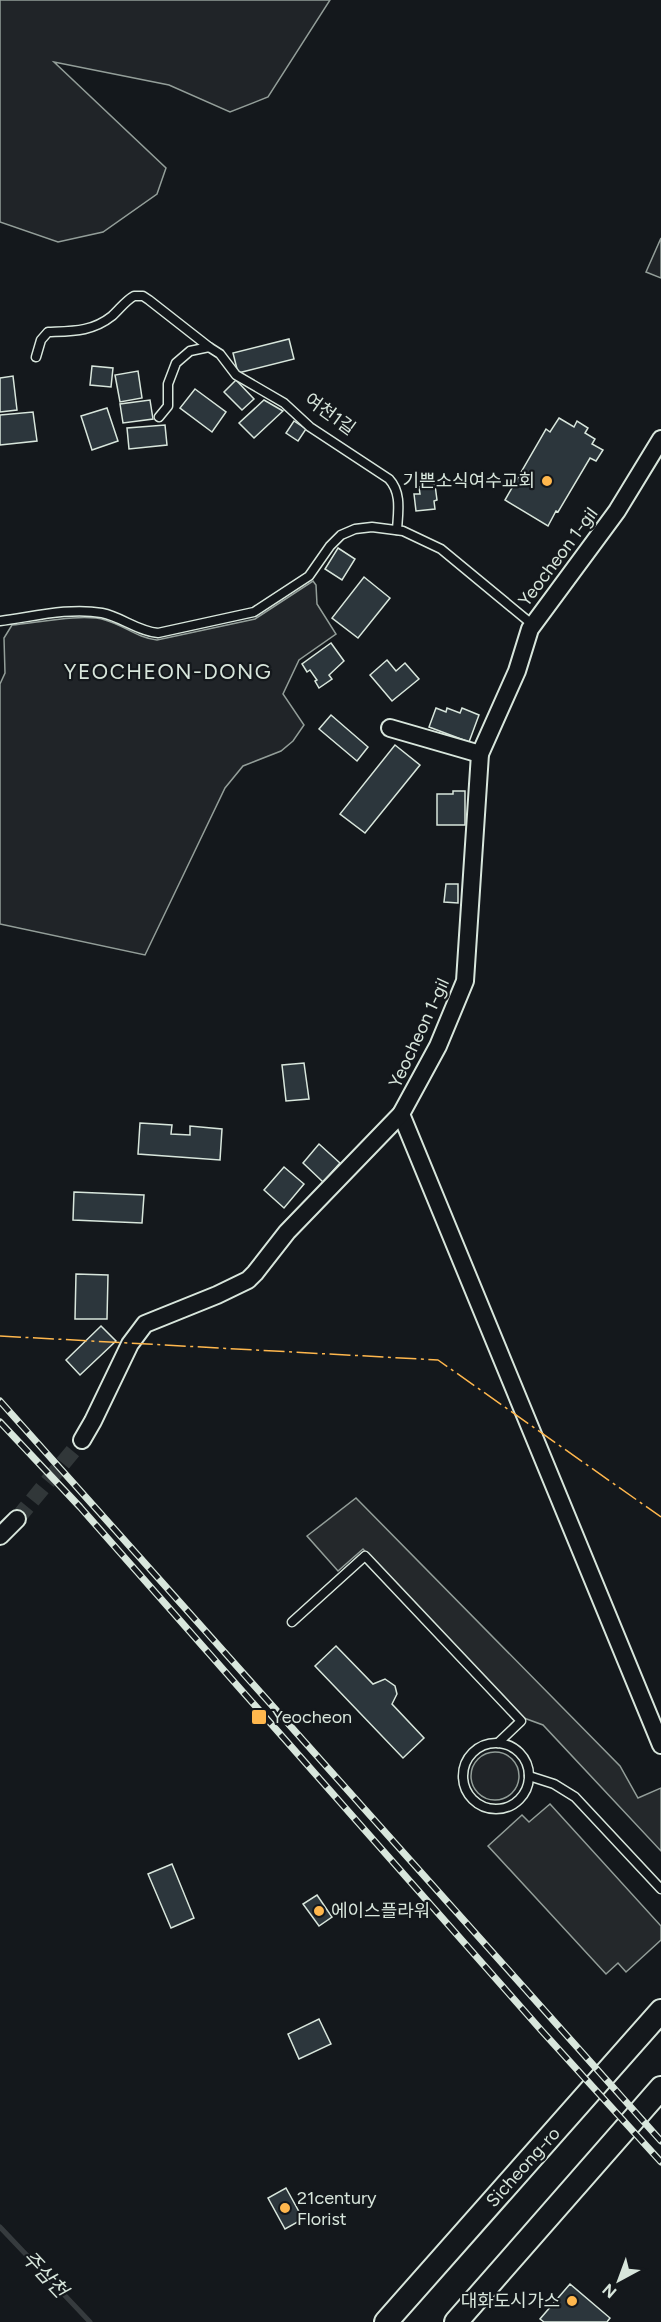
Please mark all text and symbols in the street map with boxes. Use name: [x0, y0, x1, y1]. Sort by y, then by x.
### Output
street label: 여천1길: [300, 388, 360, 440]
place label: 기쁜소식여수교회: [403, 470, 535, 492]
marker: 기쁜소식여수교회: [540, 474, 554, 488]
street label: Yeocheon 1-gil: [514, 503, 602, 611]
district label: YEOCHEON-DONG: [64, 659, 272, 684]
street label: Yeocheon 1-gil: [384, 975, 454, 1091]
place label: Yeocheon: [272, 1706, 352, 1728]
marker: Yeocheon: [250, 1708, 268, 1726]
place label: 에이스플라워: [331, 1900, 430, 1922]
marker: 에이스플라워: [312, 1904, 326, 1918]
street label: Sicheong-ro: [481, 2123, 565, 2211]
place label: 21century Florist: [297, 2187, 377, 2230]
marker: 21century Florist: [278, 2201, 292, 2215]
water label: 주삼천: [17, 2246, 74, 2304]
north arrow: [589, 2250, 649, 2310]
text: N: [599, 2280, 620, 2302]
place label: 대화도시가스: [461, 2290, 560, 2312]
marker: 대화도시가스: [565, 2294, 579, 2308]

